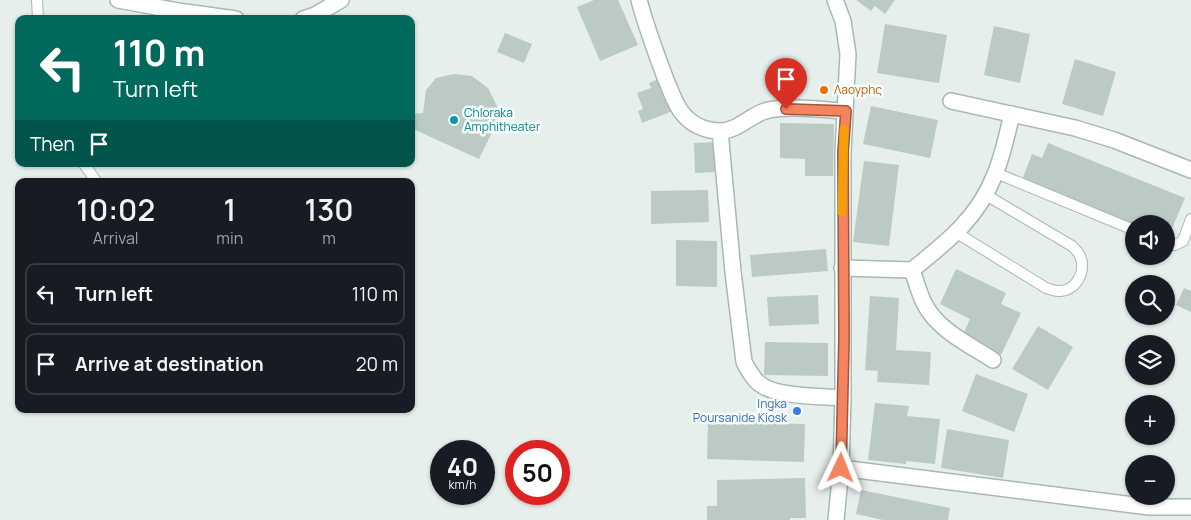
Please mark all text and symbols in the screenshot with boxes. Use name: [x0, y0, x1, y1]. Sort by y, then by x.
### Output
text: 110 m: [113, 29, 205, 77]
icon: left: [30, 35, 95, 100]
pin: [765, 58, 807, 109]
icon: arrive: [772, 65, 800, 93]
text: Turn left: [113, 74, 198, 104]
place label: Λaoyphς: [834, 81, 882, 98]
marker: Λaoyphς: [818, 84, 830, 96]
place label: Chloraka Amphitheater: [464, 104, 541, 135]
marker: Chloraka Amphitheater: [448, 114, 460, 126]
icon: arrive: [85, 130, 113, 158]
text: Then: [30, 131, 75, 157]
text: 10:02: [76, 189, 155, 230]
text: 1: [223, 189, 236, 230]
text: 130: [305, 189, 354, 230]
map controls: [1125, 215, 1175, 505]
button: sound: [1125, 215, 1175, 265]
text: Arrival: [93, 227, 139, 249]
text: min: [216, 227, 243, 249]
text: m: [322, 227, 336, 249]
button: search: [1125, 275, 1175, 325]
icon: left: [32, 280, 60, 308]
text: Turn left: [75, 281, 153, 307]
text: 110 m: [352, 281, 398, 307]
button: layers: [1125, 335, 1175, 385]
icon: arrive: [32, 350, 60, 378]
text: Arrive at destination: [75, 351, 264, 377]
text: 20 m: [356, 351, 398, 377]
place label: Ingka Poursanide Kiosk: [693, 395, 788, 426]
button: +: [1125, 395, 1175, 445]
marker: Ingka Poursanide Kiosk: [791, 405, 803, 417]
speed limit sign: 50: [505, 440, 570, 505]
position arrow: [814, 441, 866, 493]
text: 40: [447, 449, 478, 484]
button: −: [1125, 455, 1175, 505]
text: km/h: [449, 476, 476, 493]

